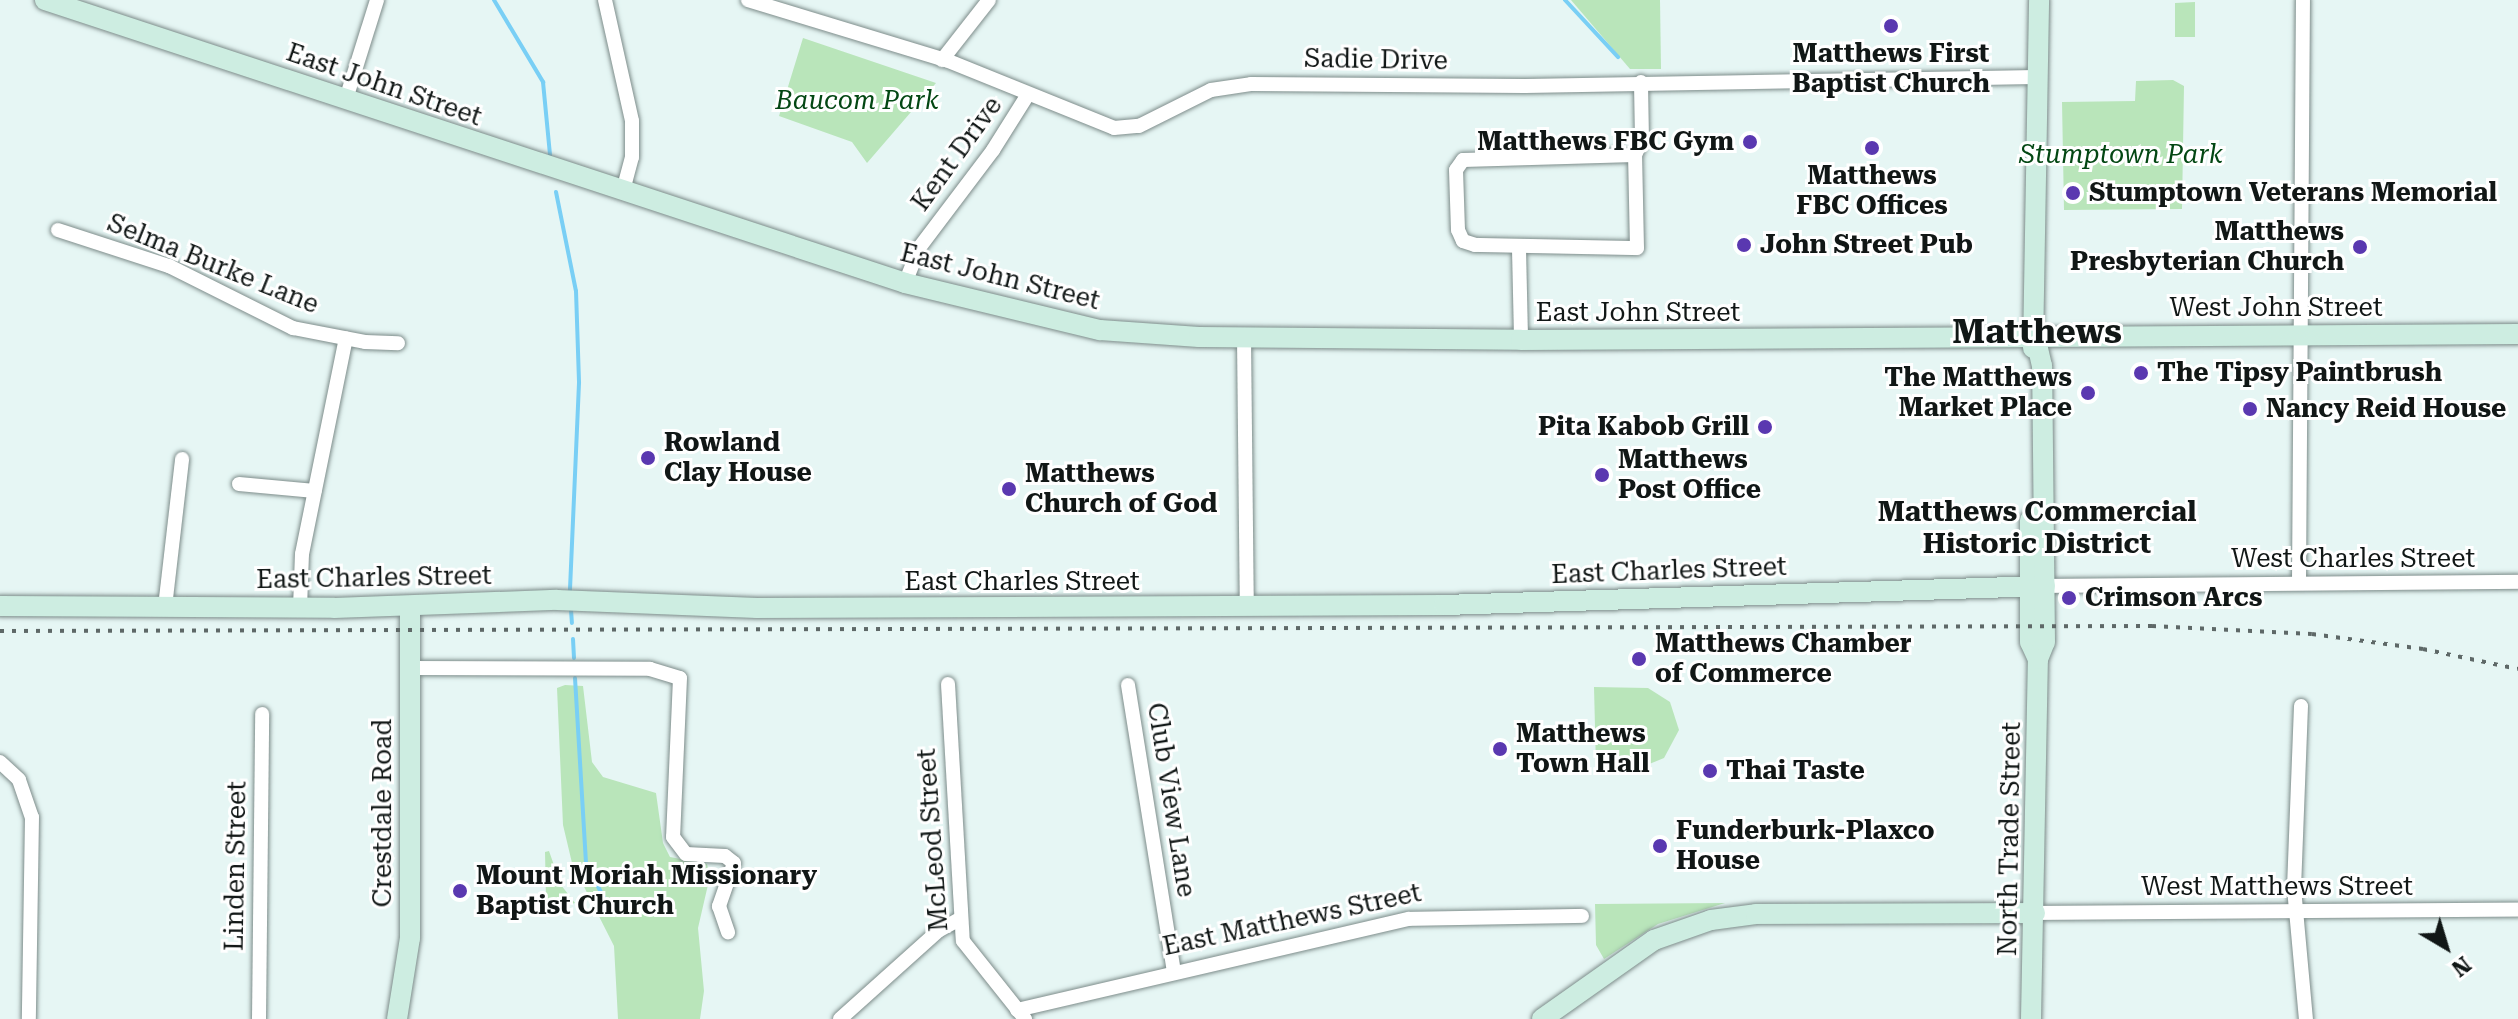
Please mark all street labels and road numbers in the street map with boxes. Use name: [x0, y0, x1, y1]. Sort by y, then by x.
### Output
street label: East John Street: [282, 37, 486, 133]
street label: Sadie Drive: [1304, 43, 1448, 77]
street label: Kent Drive: [905, 91, 1009, 217]
street label: Selma Burke Lane: [103, 207, 323, 321]
street label: East John Street: [897, 237, 1103, 317]
street label: West John Street: [2169, 292, 2383, 324]
street label: East John Street: [1536, 297, 1740, 329]
street label: West Charles Street: [2231, 543, 2475, 575]
street label: East Charles Street: [1551, 551, 1787, 591]
street label: East Charles Street: [256, 560, 492, 596]
street label: East Charles Street: [904, 566, 1140, 598]
street label: Club View Lane: [1140, 701, 1202, 899]
street label: Crestdale Road: [367, 719, 399, 907]
street label: North Trade Street: [1992, 722, 2028, 956]
street label: McLeod Street: [911, 747, 955, 933]
street label: Linden Street: [219, 781, 253, 951]
street label: West Matthews Street: [2141, 871, 2413, 903]
street label: East Matthews Street: [1160, 877, 1424, 963]

